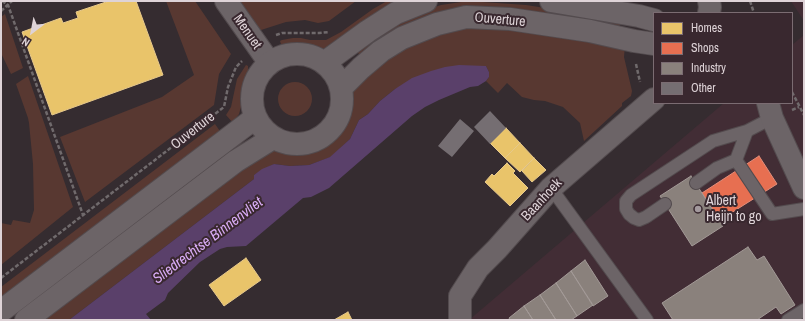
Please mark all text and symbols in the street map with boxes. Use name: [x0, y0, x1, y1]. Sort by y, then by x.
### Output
street label: Ouverture: [474, 9, 526, 31]
street label: Menuet: [229, 11, 265, 53]
north arrow: [12, 12, 52, 52]
legend: [653, 12, 793, 104]
text: Homes: [691, 20, 722, 36]
text: N: [19, 35, 32, 50]
text: Shops: [691, 40, 719, 56]
text: Industry: [691, 60, 726, 76]
text: Other: [691, 80, 716, 96]
street label: Ouverture: [168, 109, 218, 153]
street label: Baanhoek: [518, 175, 566, 225]
place label: Albert Heijn to go: [706, 193, 762, 226]
water label: Sliedrechtse Binnenvliet: [149, 194, 267, 288]
marker: Albert Heijn to go: [693, 204, 703, 214]

